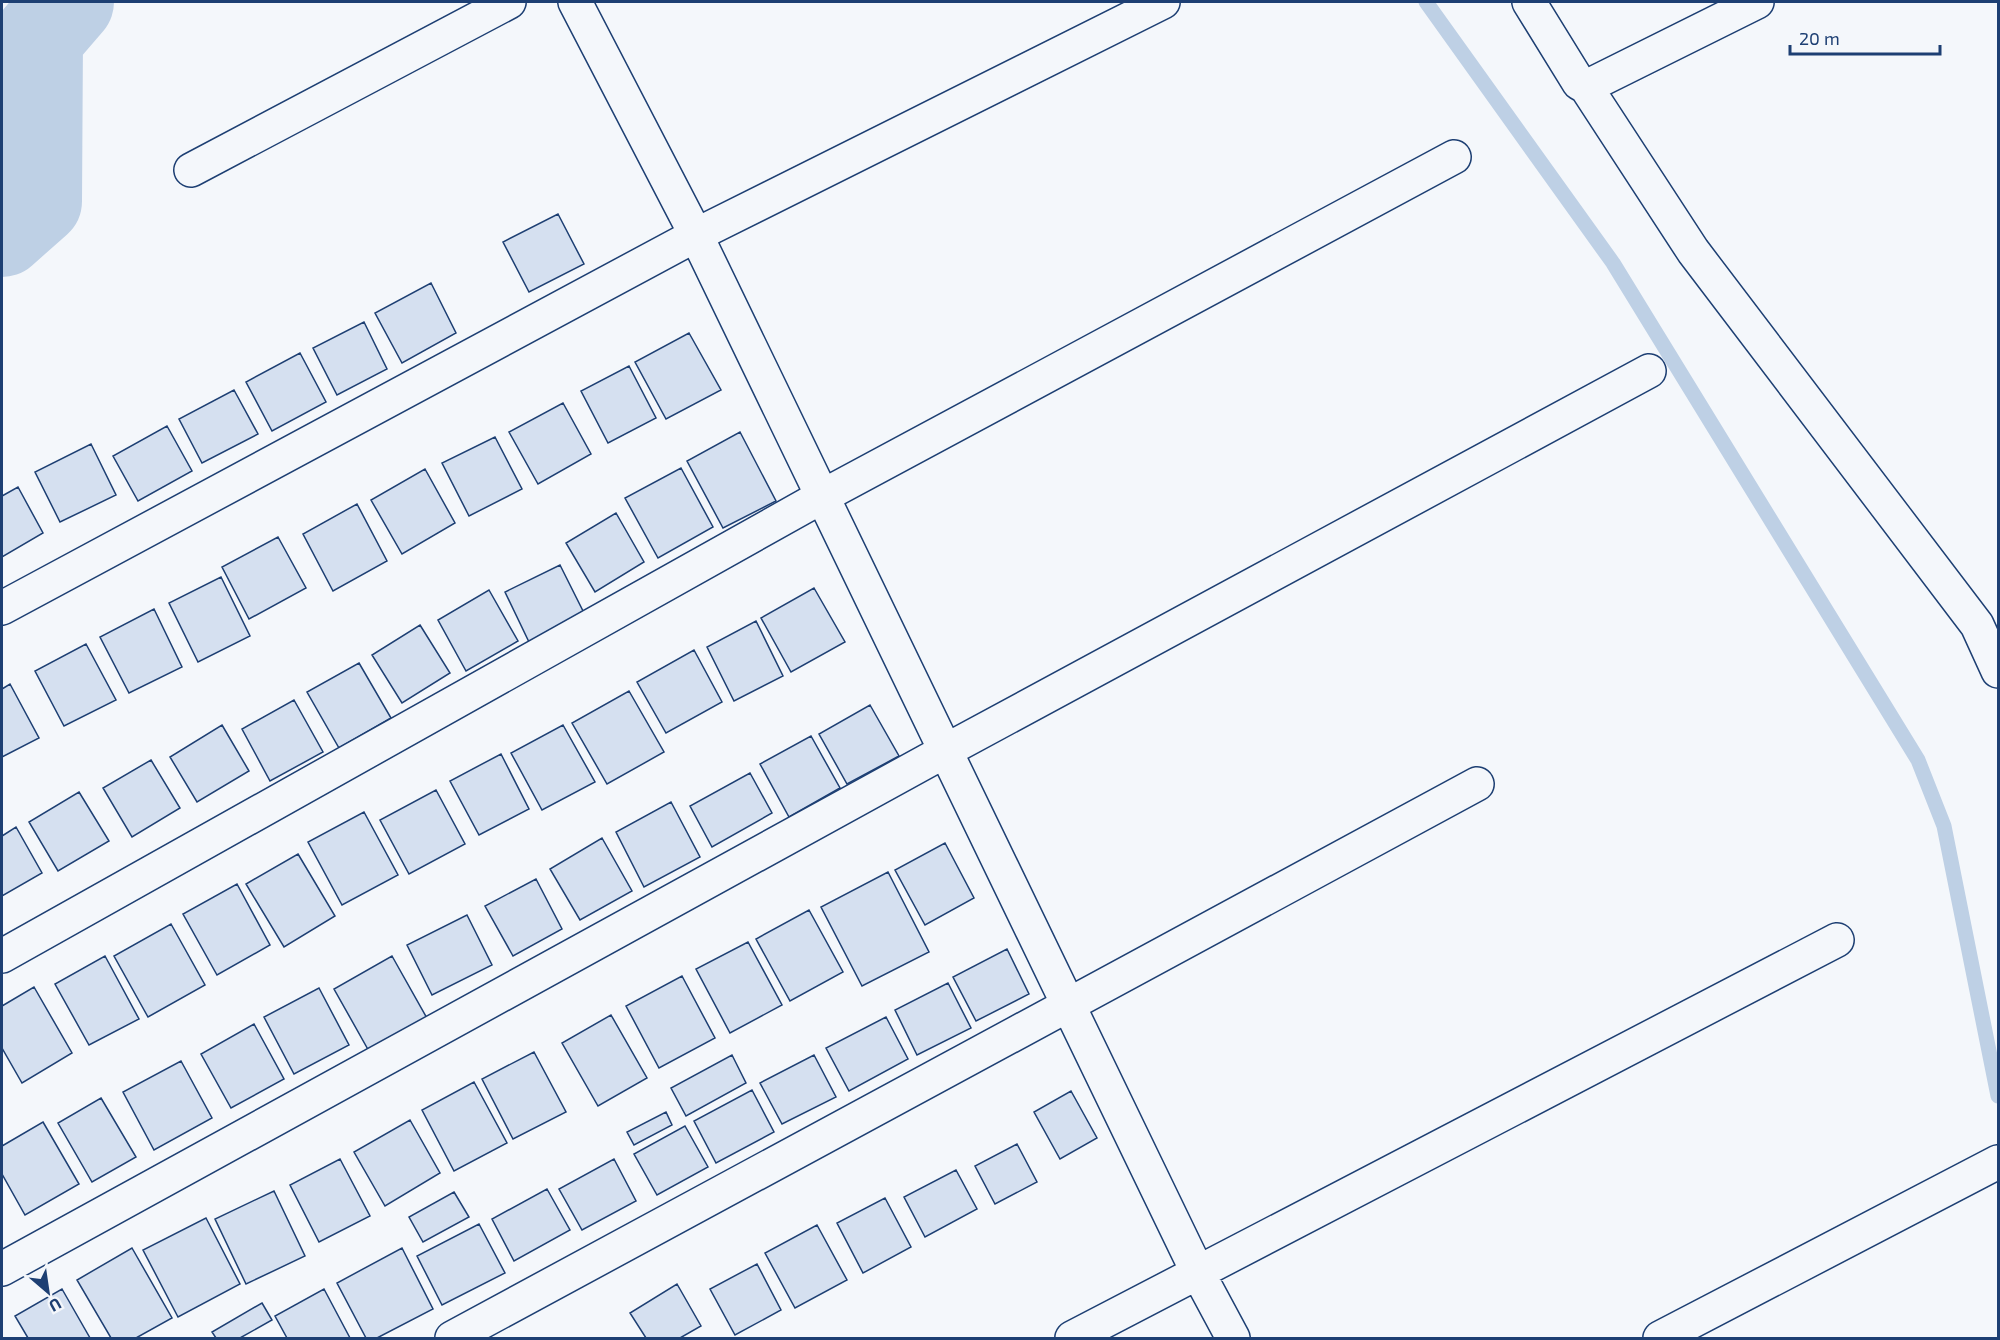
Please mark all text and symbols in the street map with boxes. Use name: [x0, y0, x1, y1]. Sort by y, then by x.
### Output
scale bar: [1790, 18, 1940, 56]
text: 20 m: [1799, 27, 1840, 49]
north arrow: [18, 1262, 78, 1322]
text: U: [46, 1295, 65, 1317]

